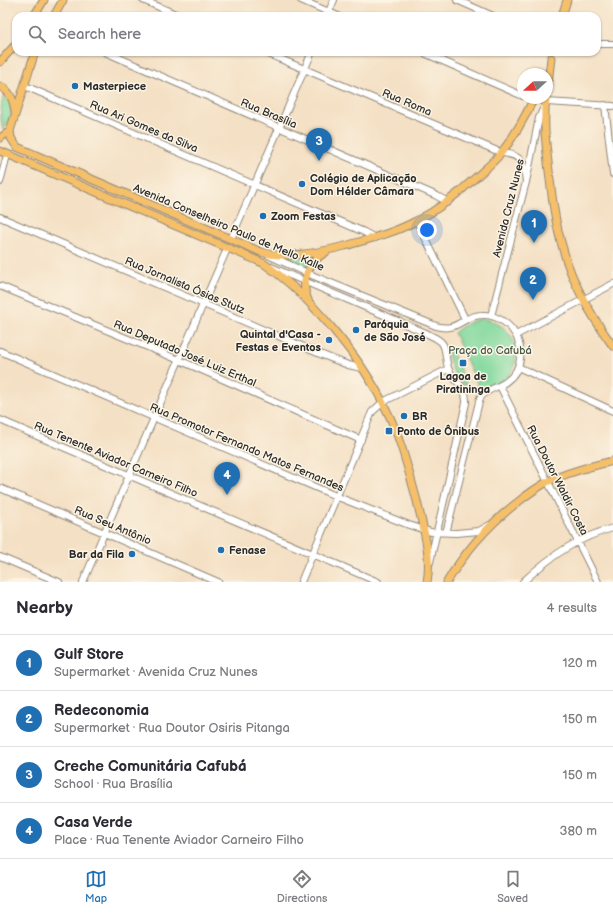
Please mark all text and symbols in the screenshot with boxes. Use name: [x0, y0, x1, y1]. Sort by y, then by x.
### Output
search box: [12, 12, 601, 56]
icon: search: [26, 23, 48, 45]
text: Search here: [58, 25, 141, 44]
north arrow: [517, 68, 553, 104]
place label: Masterpiece: [83, 80, 146, 93]
marker: Masterpiece: [70, 81, 80, 91]
street label: Rua Roma: [380, 86, 434, 119]
street label: Rua Brasília: [239, 96, 299, 131]
street label: Rua Ari Gomes da Silva: [88, 98, 200, 155]
pin: 3: [306, 128, 332, 161]
street label: Avenida Cruz Nunes: [490, 157, 527, 259]
place label: Colégio de Aplicação Dom Hélder Câmara: [310, 172, 417, 198]
marker: Colégio de Aplicação Dom Hélder Câmara: [297, 179, 307, 189]
street label: Avenida Conselheiro Paulo de Mello Kalle: [131, 181, 327, 274]
place label: Zoom Festas: [271, 210, 336, 223]
pin: 1: [521, 210, 547, 243]
marker: Zoom Festas: [258, 211, 268, 221]
your location: [417, 220, 437, 240]
street label: Rua Jornalista Ósias Stutz: [123, 253, 248, 317]
pin: 2: [520, 267, 546, 300]
street label: Rua Deputado José Luiz Erthal: [112, 317, 258, 389]
place label: Paróquia de São José: [364, 318, 426, 344]
marker: Paróquia de São José: [351, 325, 361, 335]
place label: Quintal d'Casa - Festas e Eventos: [236, 328, 322, 354]
marker: Quintal d'Casa - Festas e Eventos: [324, 335, 334, 345]
park label: Praça do Cafubá: [448, 344, 532, 357]
marker: Lagoa de Piratininga: [458, 358, 468, 368]
place label: Lagoa de Piratininga: [436, 370, 490, 396]
street label: Rua Promotor Fernando Matos Fernandes: [148, 401, 346, 495]
place label: BR: [412, 410, 428, 423]
marker: BR: [399, 411, 409, 421]
street label: Rua Tenente Aviador Carneiro Filho: [32, 419, 200, 500]
street label: Rua Doutor Waldir Costa: [524, 423, 591, 537]
place label: Ponto de Ônibus: [397, 424, 480, 438]
marker: Ponto de Ônibus: [384, 426, 394, 436]
pin: 4: [214, 462, 240, 495]
street label: Rua Seu Antônio: [72, 503, 153, 548]
place label: Fenase: [229, 544, 266, 557]
marker: Fenase: [216, 545, 226, 555]
place label: Bar da Fila: [69, 548, 124, 561]
marker: Bar da Fila: [127, 549, 137, 559]
text: Nearby: [16, 598, 73, 618]
text: 4 results: [547, 600, 597, 616]
text: Gulf Store: [54, 645, 124, 664]
text: 1: [26, 655, 32, 671]
text: 120 m: [562, 655, 597, 671]
text: Supermarket · Avenida Cruz Nunes: [54, 664, 258, 680]
text: Redeconomia: [54, 701, 149, 720]
text: 2: [25, 711, 33, 727]
text: 150 m: [563, 711, 597, 727]
text: Supermarket · Rua Doutor Osiris Pitanga: [54, 720, 290, 736]
text: Creche Comunitária Cafubá: [54, 757, 247, 776]
text: 3: [25, 767, 33, 783]
text: 150 m: [563, 767, 597, 783]
text: School · Rua Brasília: [54, 776, 173, 792]
text: Casa Verde: [54, 813, 132, 832]
text: 4: [25, 823, 33, 839]
text: 380 m: [560, 823, 597, 839]
text: Place · Rua Tenente Aviador Carneiro Filho: [54, 832, 304, 848]
tab: Map: [85, 868, 107, 905]
tab: Directions: [277, 868, 327, 905]
tab: Saved: [497, 868, 528, 905]

